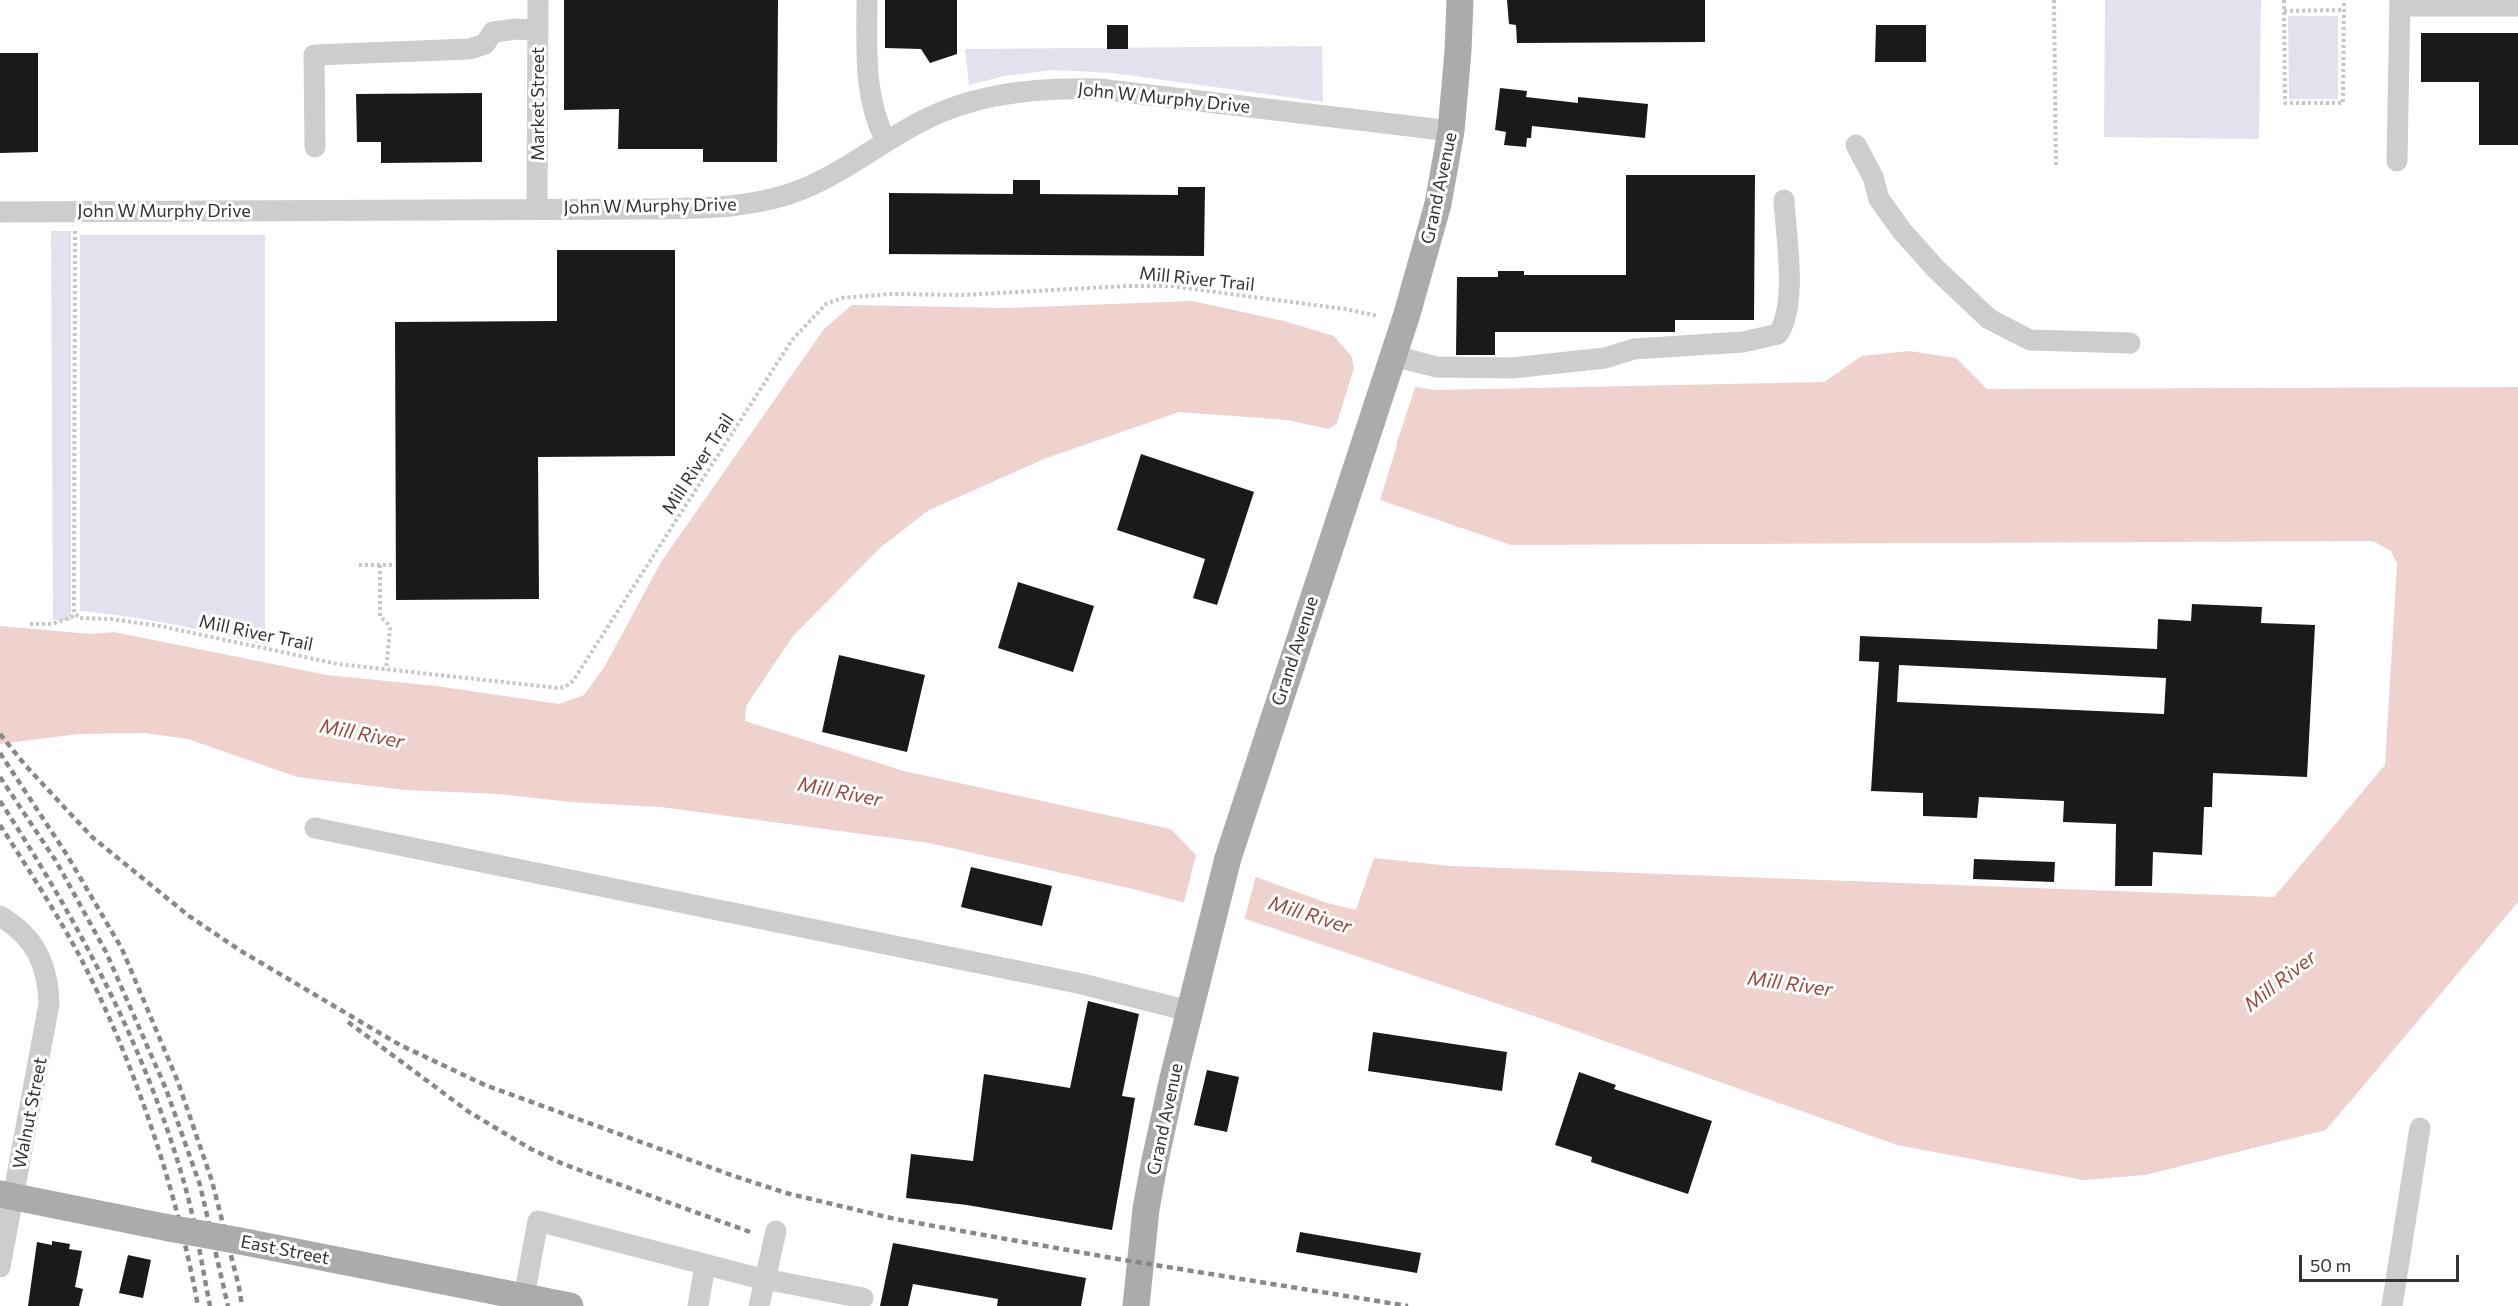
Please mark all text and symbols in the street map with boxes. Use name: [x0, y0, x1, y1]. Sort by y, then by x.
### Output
street label: Market Street: [527, 47, 549, 161]
street label: John W Murphy Drive: [1077, 78, 1251, 118]
street label: Grand Avenue: [1417, 130, 1461, 246]
street label: John W Murphy Drive: [563, 194, 737, 218]
street label: John W Murphy Drive: [77, 200, 251, 222]
street label: Mill River Trail: [1138, 262, 1256, 296]
street label: Mill River Trail: [657, 410, 739, 518]
street label: Grand Avenue: [1267, 594, 1323, 708]
street label: Mill River Trail: [197, 610, 315, 656]
water label: Mill River: [318, 714, 406, 754]
water label: Mill River: [796, 772, 884, 812]
water label: Mill River: [1266, 891, 1354, 939]
water label: Mill River: [2239, 945, 2321, 1017]
water label: Mill River: [1746, 966, 1834, 1002]
street label: Walnut Street: [9, 1055, 51, 1171]
street label: Grand Avenue: [1143, 1061, 1187, 1177]
street label: East Street: [239, 1231, 331, 1269]
scale bar: [2302, 1243, 2462, 1281]
text: 50 m: [2310, 1254, 2351, 1276]

